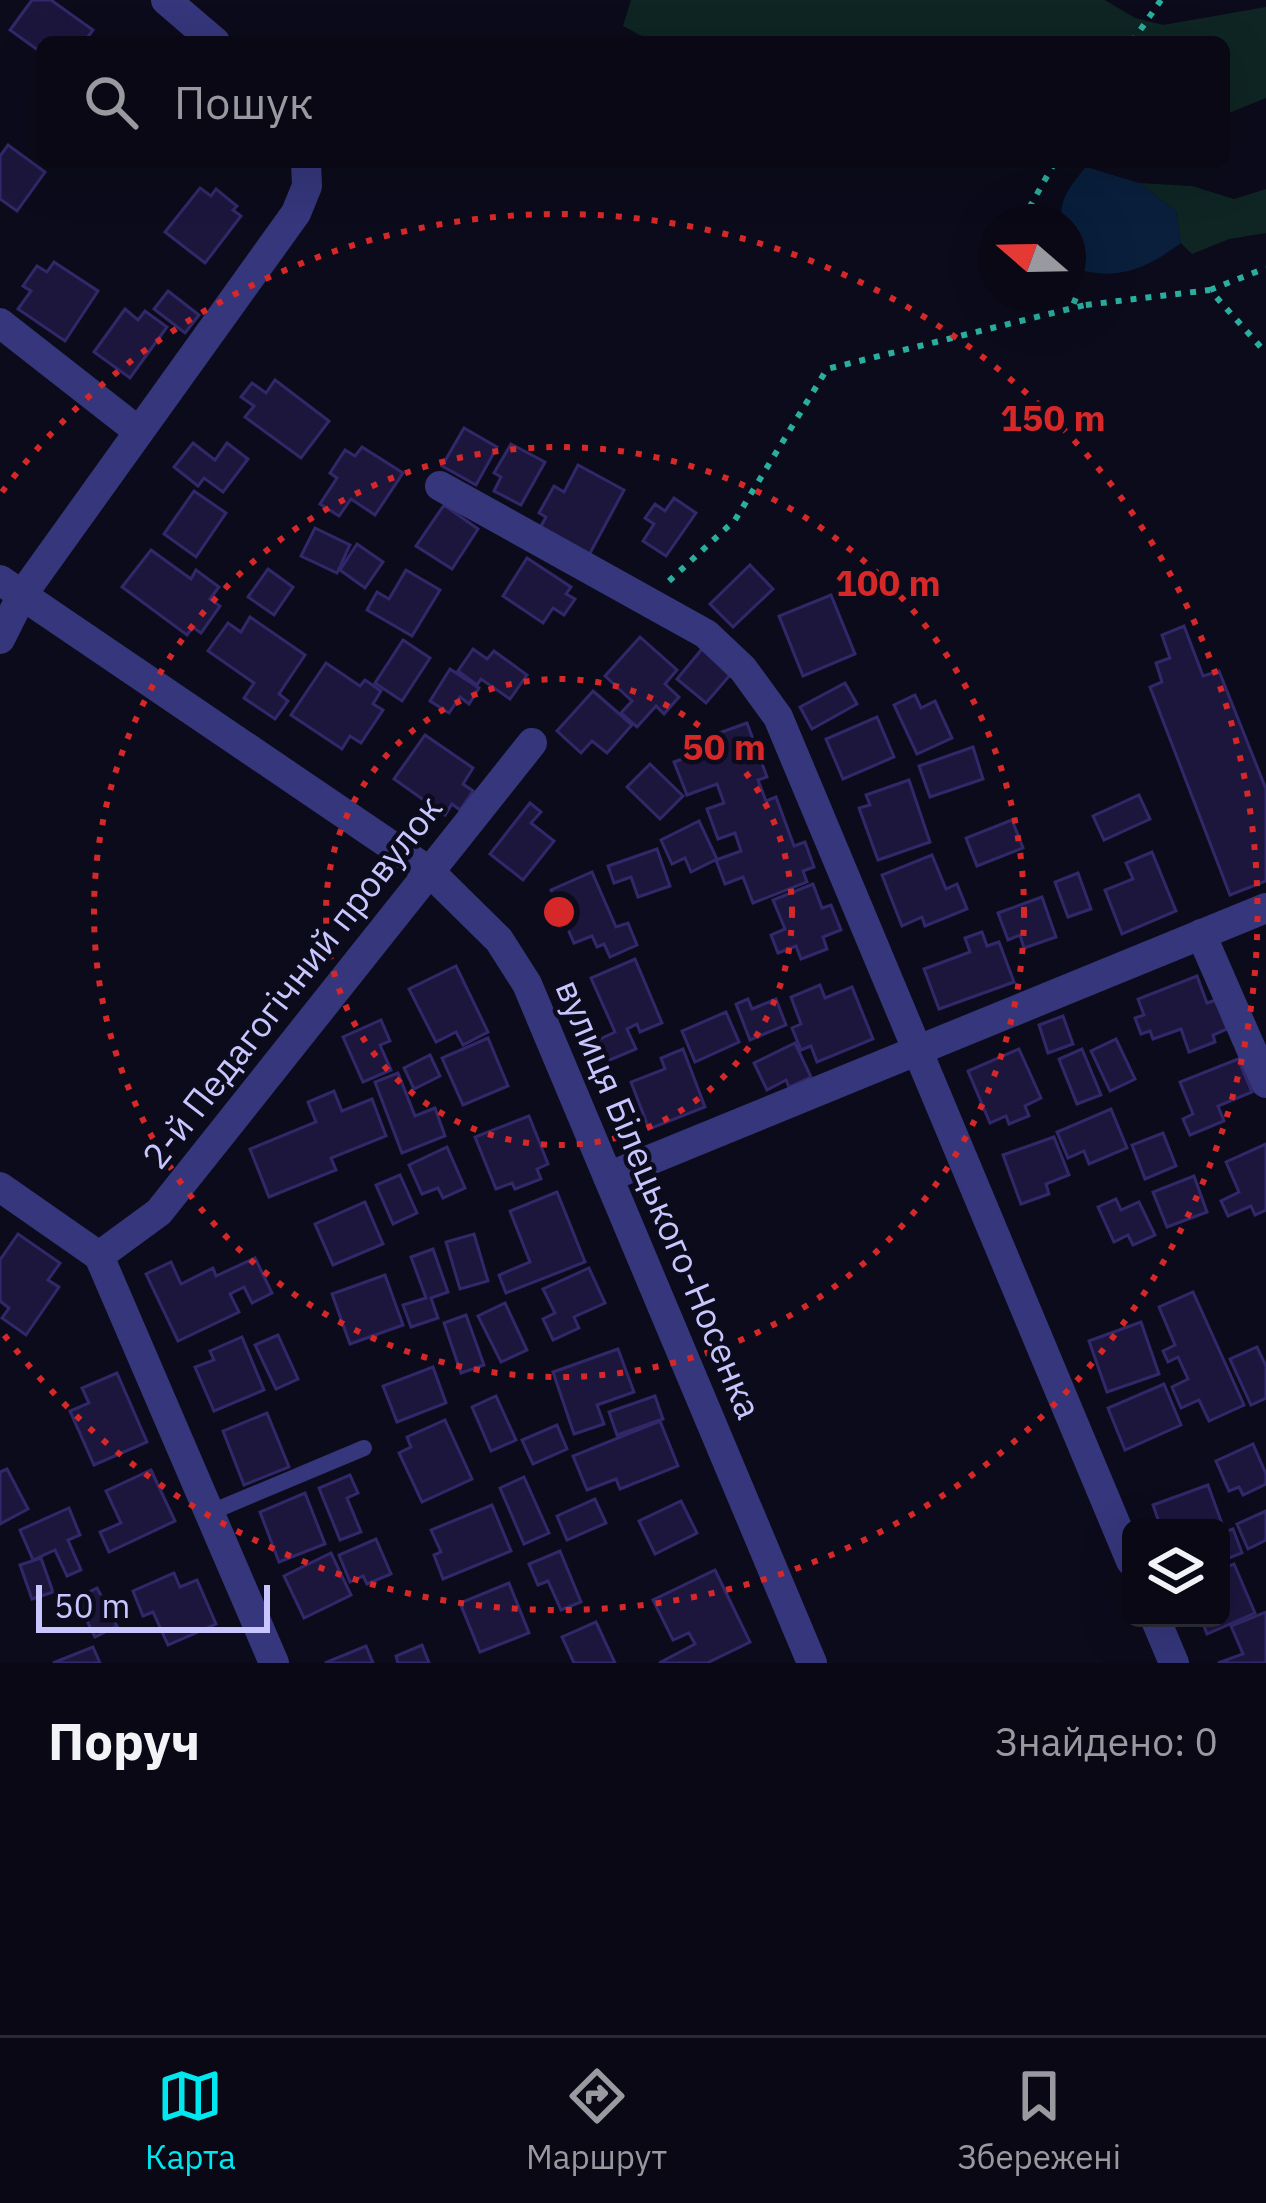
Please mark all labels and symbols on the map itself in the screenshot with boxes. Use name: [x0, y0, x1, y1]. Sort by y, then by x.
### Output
north arrow: [978, 204, 1086, 312]
text: 150 m: [1000, 394, 1106, 441]
text: 100 m: [835, 559, 941, 606]
text: 50 m: [682, 723, 766, 770]
street label: 2-й Педагогічний провулок: [131, 785, 452, 1178]
centre of rings: [538, 891, 580, 933]
street label: вулиця Білецького-Носенка: [545, 972, 773, 1426]
scale bar: [36, 1579, 270, 1632]

